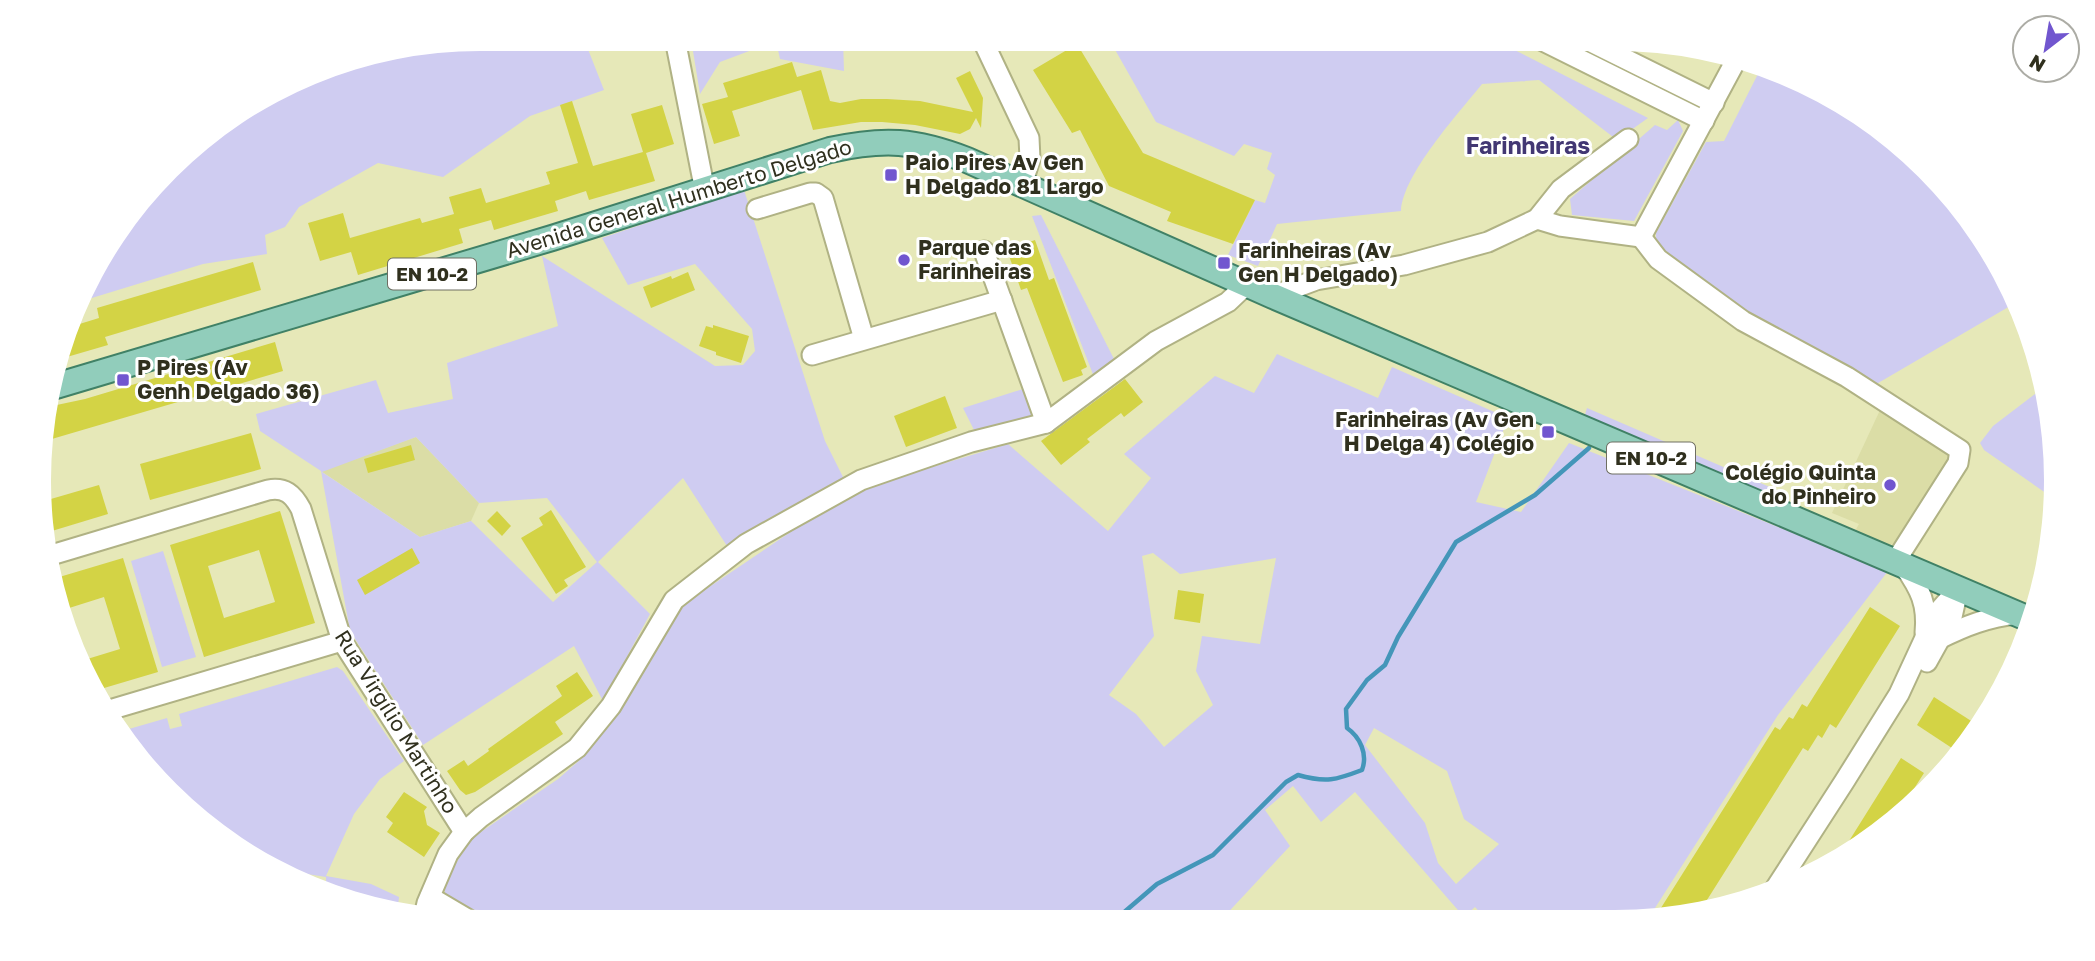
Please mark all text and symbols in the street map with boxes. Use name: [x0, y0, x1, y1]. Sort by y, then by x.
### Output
north arrow: [2011, 14, 2081, 84]
text: N: [2025, 50, 2049, 78]
district label: Farinheiras: [1466, 131, 1590, 159]
street label: Avenida General Humberto Delgado: [503, 133, 854, 263]
place label: Paio Pires Av Gen H Delgado 81 Largo: [905, 149, 1104, 199]
marker: Paio Pires Av Gen H Delgado 81 Largo: [883, 167, 899, 183]
place label: Parque das Farinheiras: [918, 234, 1032, 284]
place label: Farinheiras (Av Gen H Delgado): [1238, 237, 1398, 287]
marker: Parque das Farinheiras: [896, 252, 912, 268]
marker: Farinheiras (Av Gen H Delgado): [1216, 255, 1232, 271]
road number: EN 10-2: [388, 258, 476, 290]
place label: P Pires (Av Genh Delgado 36): [137, 354, 320, 404]
marker: P Pires (Av Genh Delgado 36): [115, 372, 131, 388]
place label: Farinheiras (Av Gen H Delga 4) Colégio: [1335, 406, 1534, 456]
marker: Farinheiras (Av Gen H Delga 4) Colégio: [1540, 424, 1556, 440]
road number: EN 10-2: [1607, 442, 1695, 474]
place label: Colégio Quinta do Pinheiro: [1725, 459, 1876, 509]
marker: Colégio Quinta do Pinheiro: [1882, 477, 1898, 493]
street label: Rua Virgílio Martinho: [330, 625, 464, 818]

